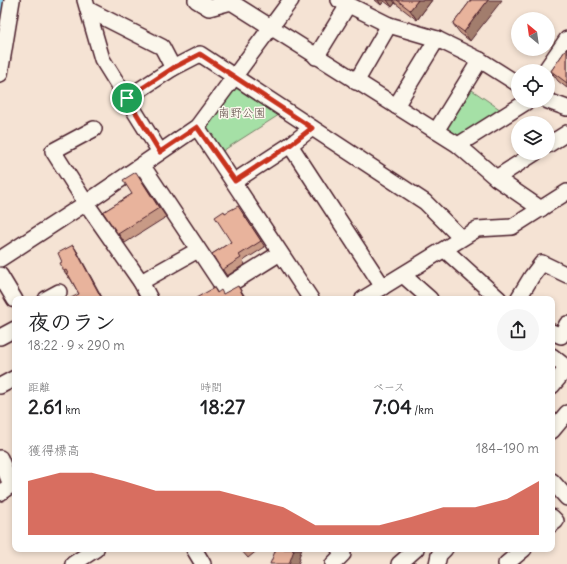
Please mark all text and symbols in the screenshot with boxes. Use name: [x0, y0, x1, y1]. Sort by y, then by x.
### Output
north arrow: [511, 12, 555, 56]
map controls: [511, 12, 555, 160]
button: locate: [511, 64, 555, 108]
pin: [110, 81, 144, 115]
icon: arrive: [116, 87, 138, 109]
park label: 南野公園: [218, 105, 266, 120]
button: layers: [511, 116, 555, 160]
text: 夜のラン: [28, 308, 116, 336]
button: share: [497, 309, 539, 351]
text: 18:22 · 9 × 290 m: [28, 337, 125, 354]
text: 距離: [28, 380, 50, 394]
text: 時間: [200, 380, 222, 394]
text: ペース: [373, 380, 405, 394]
text: 2.61: [28, 394, 63, 419]
text: 18:27: [200, 394, 245, 419]
text: 7:04: [373, 394, 412, 419]
text: km: [63, 403, 80, 417]
text: /km: [412, 403, 434, 417]
text: 184–190 m: [476, 440, 539, 457]
text: 獲得標高: [28, 442, 80, 459]

